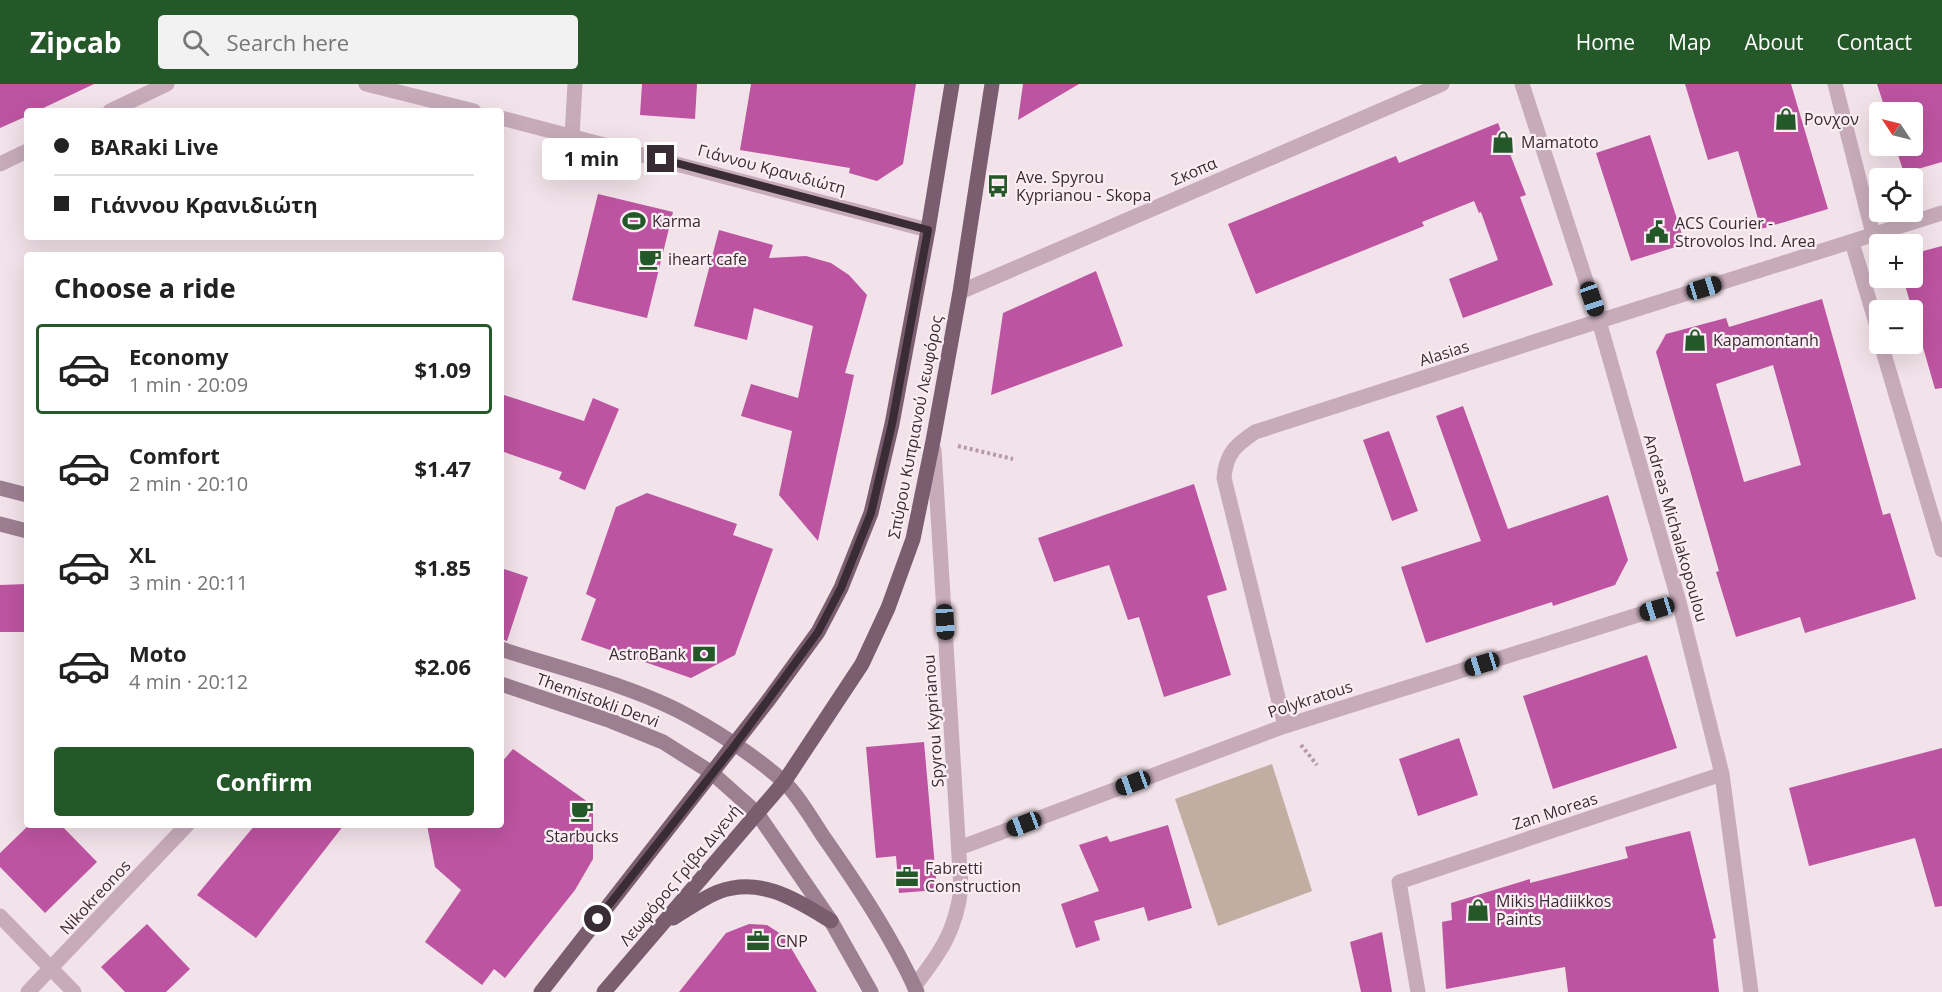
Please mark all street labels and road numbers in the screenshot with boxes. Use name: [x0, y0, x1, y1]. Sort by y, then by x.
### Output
street label: Γιάννου Κρανιδιώτη: [696, 139, 848, 199]
street label: Σκοπα: [1168, 152, 1220, 190]
street label: Σπύρου Κυπριανού Λεωφόρος: [883, 313, 948, 541]
street label: Alasias: [1416, 335, 1472, 371]
street label: Andreas Michalakopoulou: [1639, 432, 1713, 624]
street label: Spyrou Kyprianou: [917, 654, 949, 788]
street label: Themistokli Dervi: [534, 668, 662, 732]
street label: Polykratous: [1265, 675, 1355, 723]
street label: Zan Moreas: [1510, 787, 1600, 835]
street label: Λεωφόρος Γρίβα Διγενή: [614, 800, 746, 950]
street label: Nikokreonos: [55, 855, 135, 939]

